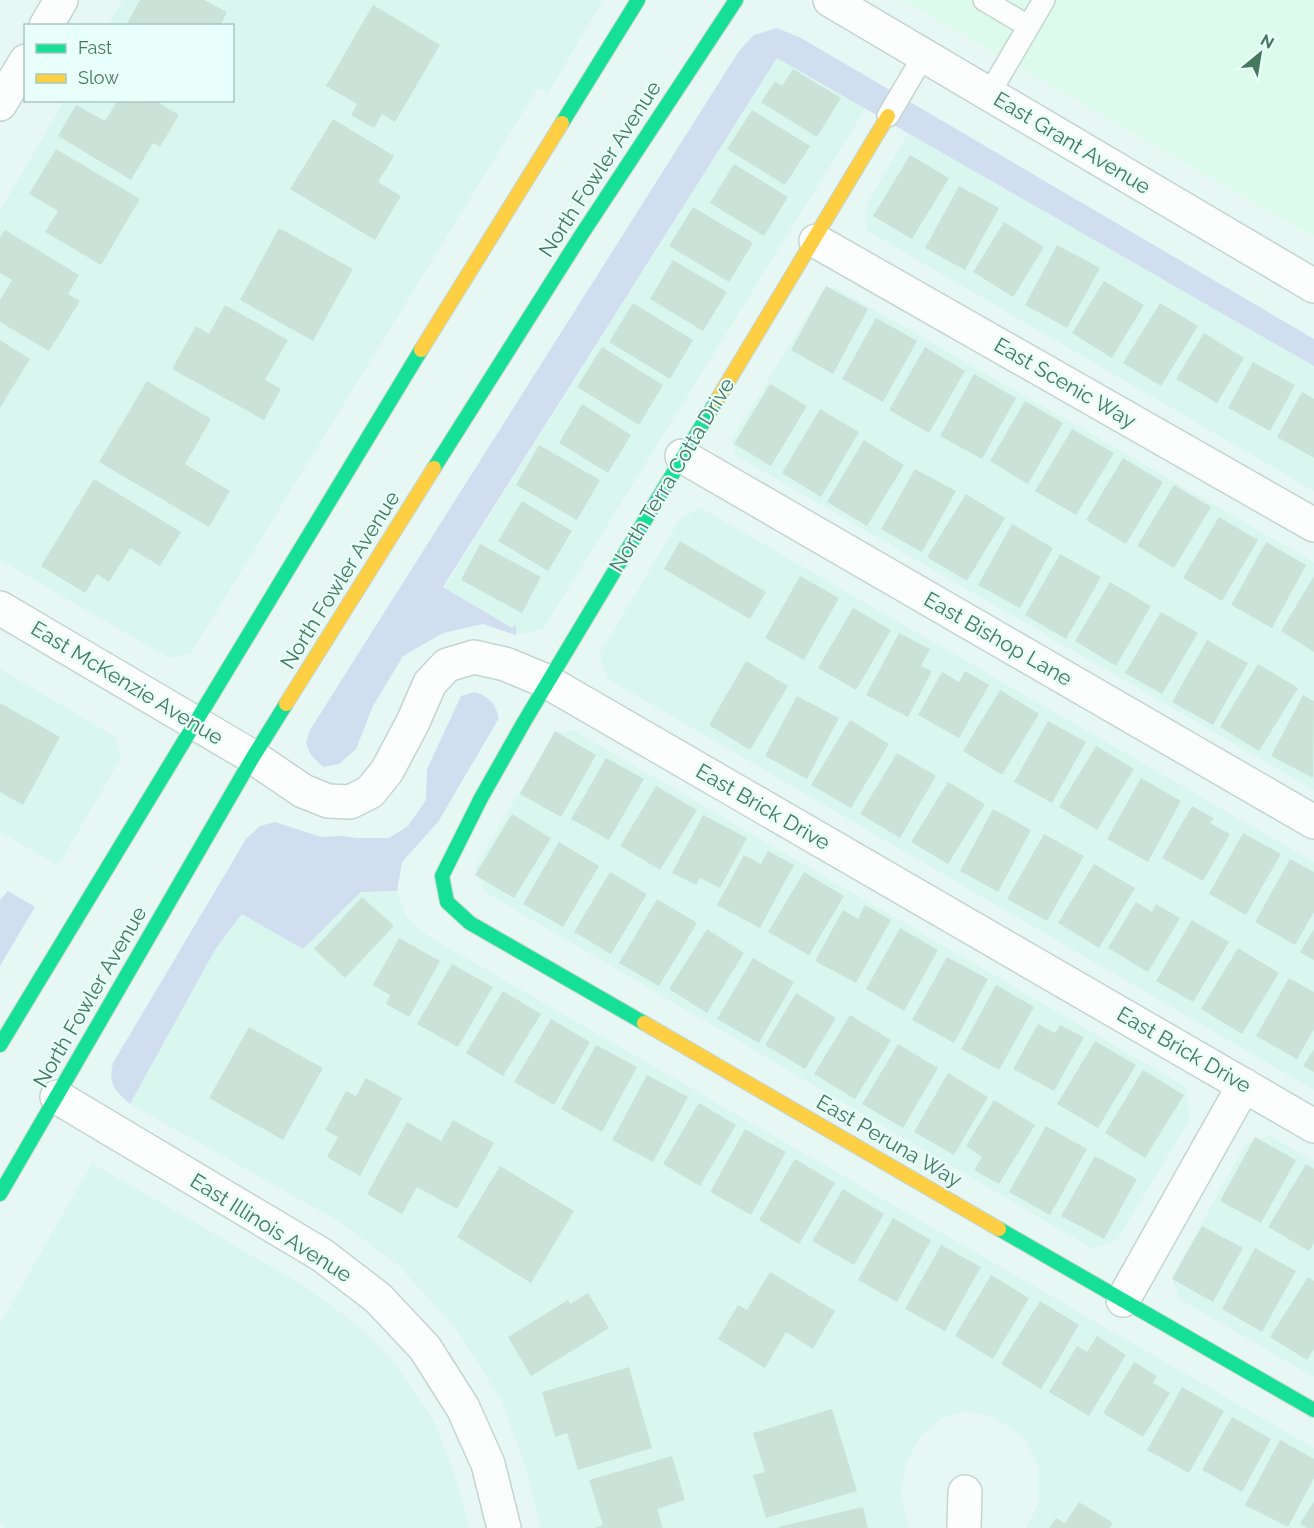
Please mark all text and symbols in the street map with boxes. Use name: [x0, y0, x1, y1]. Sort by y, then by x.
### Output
legend: [24, 24, 234, 102]
north arrow: [1230, 24, 1290, 84]
text: N: [1257, 30, 1277, 53]
text: Fast: [78, 37, 112, 58]
text: Slow: [78, 67, 119, 88]
street label: North Fowler Avenue: [533, 76, 666, 261]
street label: East Grant Avenue: [989, 86, 1155, 199]
street label: East Scenic Way: [990, 332, 1141, 433]
street label: North Terra Cotta Drive: [604, 373, 739, 576]
street label: North Fowler Avenue: [275, 486, 404, 673]
street label: East Bishop Lane: [920, 586, 1077, 691]
street label: East McKenzie Avenue: [27, 615, 228, 750]
street label: East Brick Drive: [692, 758, 835, 855]
street label: North Fowler Avenue: [28, 902, 152, 1092]
street label: East Brick Drive: [1113, 1001, 1256, 1098]
street label: East Peruna Way: [812, 1089, 966, 1192]
street label: East Illinois Avenue: [186, 1168, 357, 1287]

